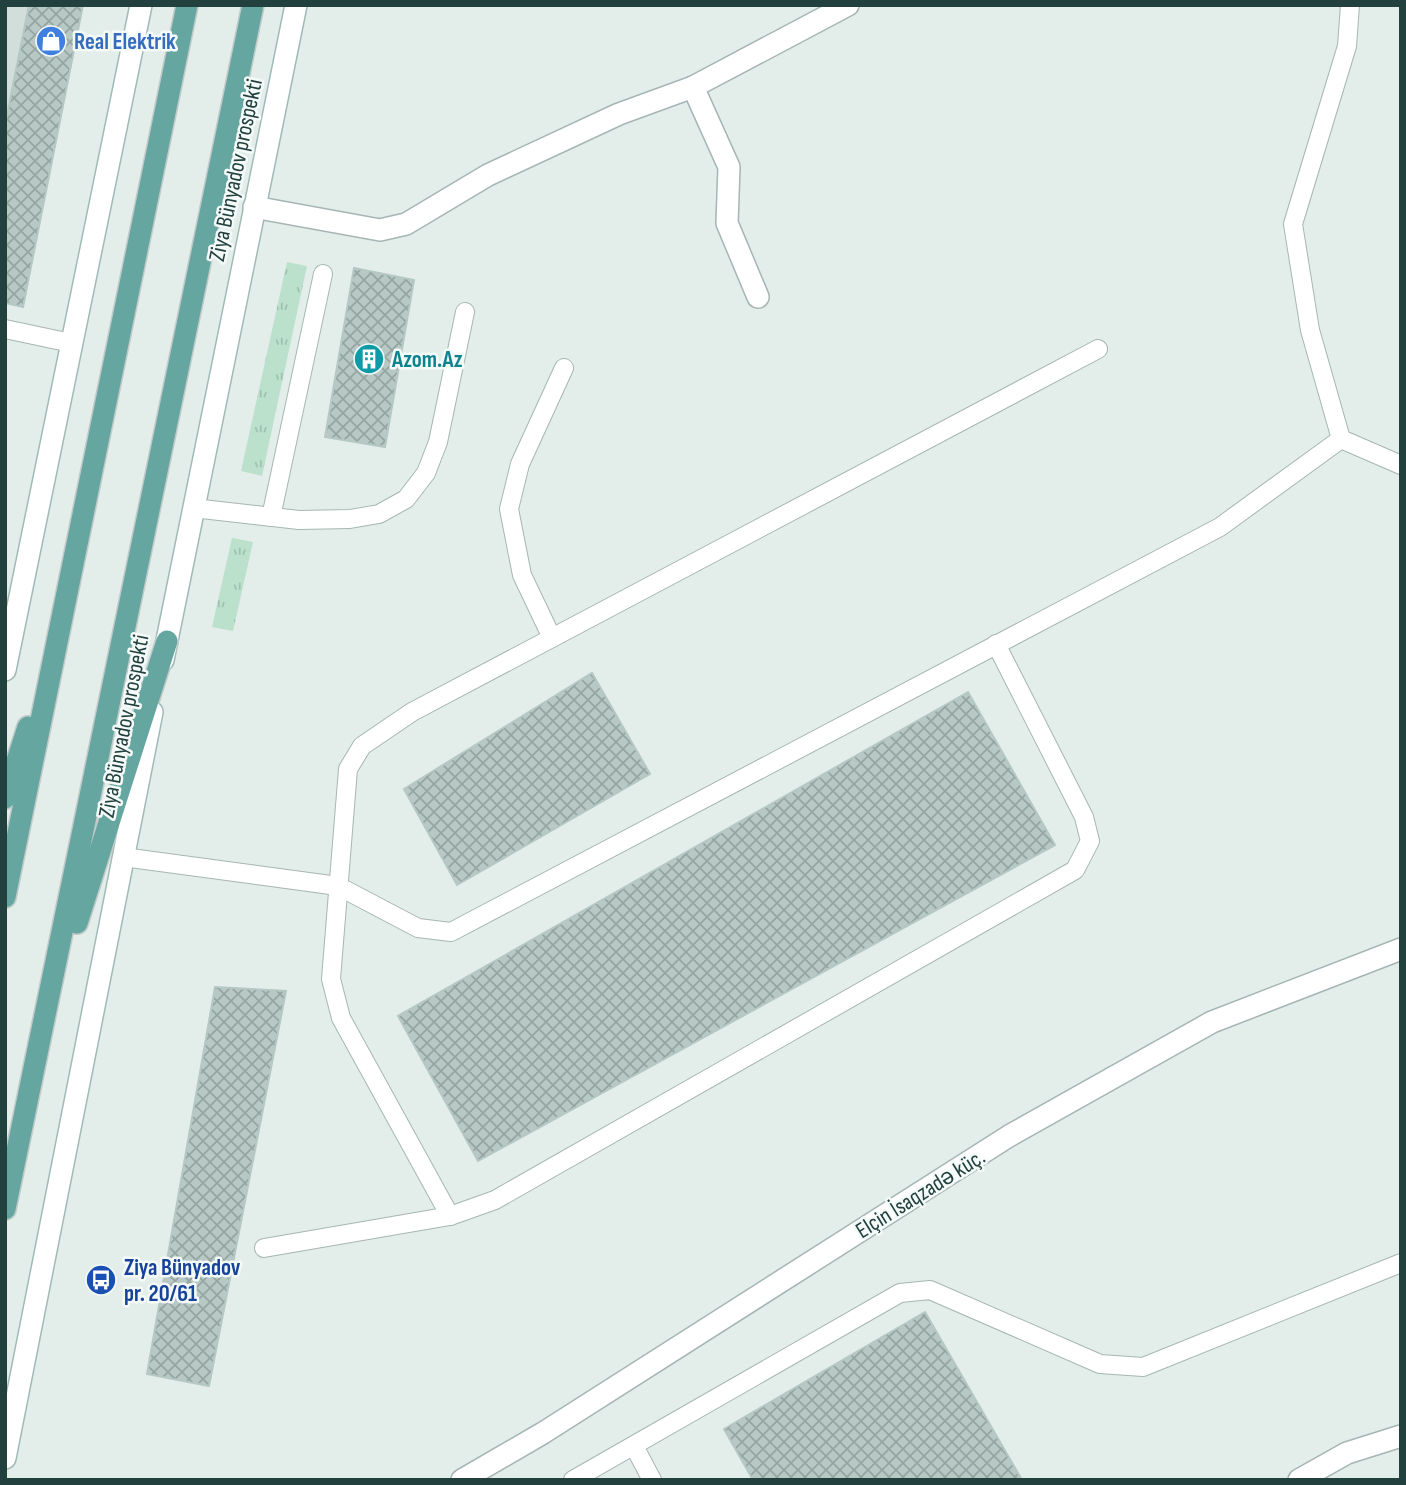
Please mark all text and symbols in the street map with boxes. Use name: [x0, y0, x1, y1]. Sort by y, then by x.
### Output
shop icon: Real Elektrik: [34, 24, 68, 58]
place label: Real Elektrik: [74, 28, 176, 56]
street label: Ziya Bünyadov prospekti: [203, 76, 269, 264]
building icon: Azom.Az: [352, 342, 386, 376]
place label: Azom.Az: [391, 346, 463, 374]
street label: Ziya Bünyadov prospekti: [93, 632, 155, 820]
street label: Elçin İsaqzadə küç.: [851, 1143, 991, 1245]
place label: Ziya Bünyadov pr. 20/61: [124, 1254, 241, 1308]
bus stop icon: Ziya Bünyadov pr. 20/61: [84, 1263, 118, 1297]

